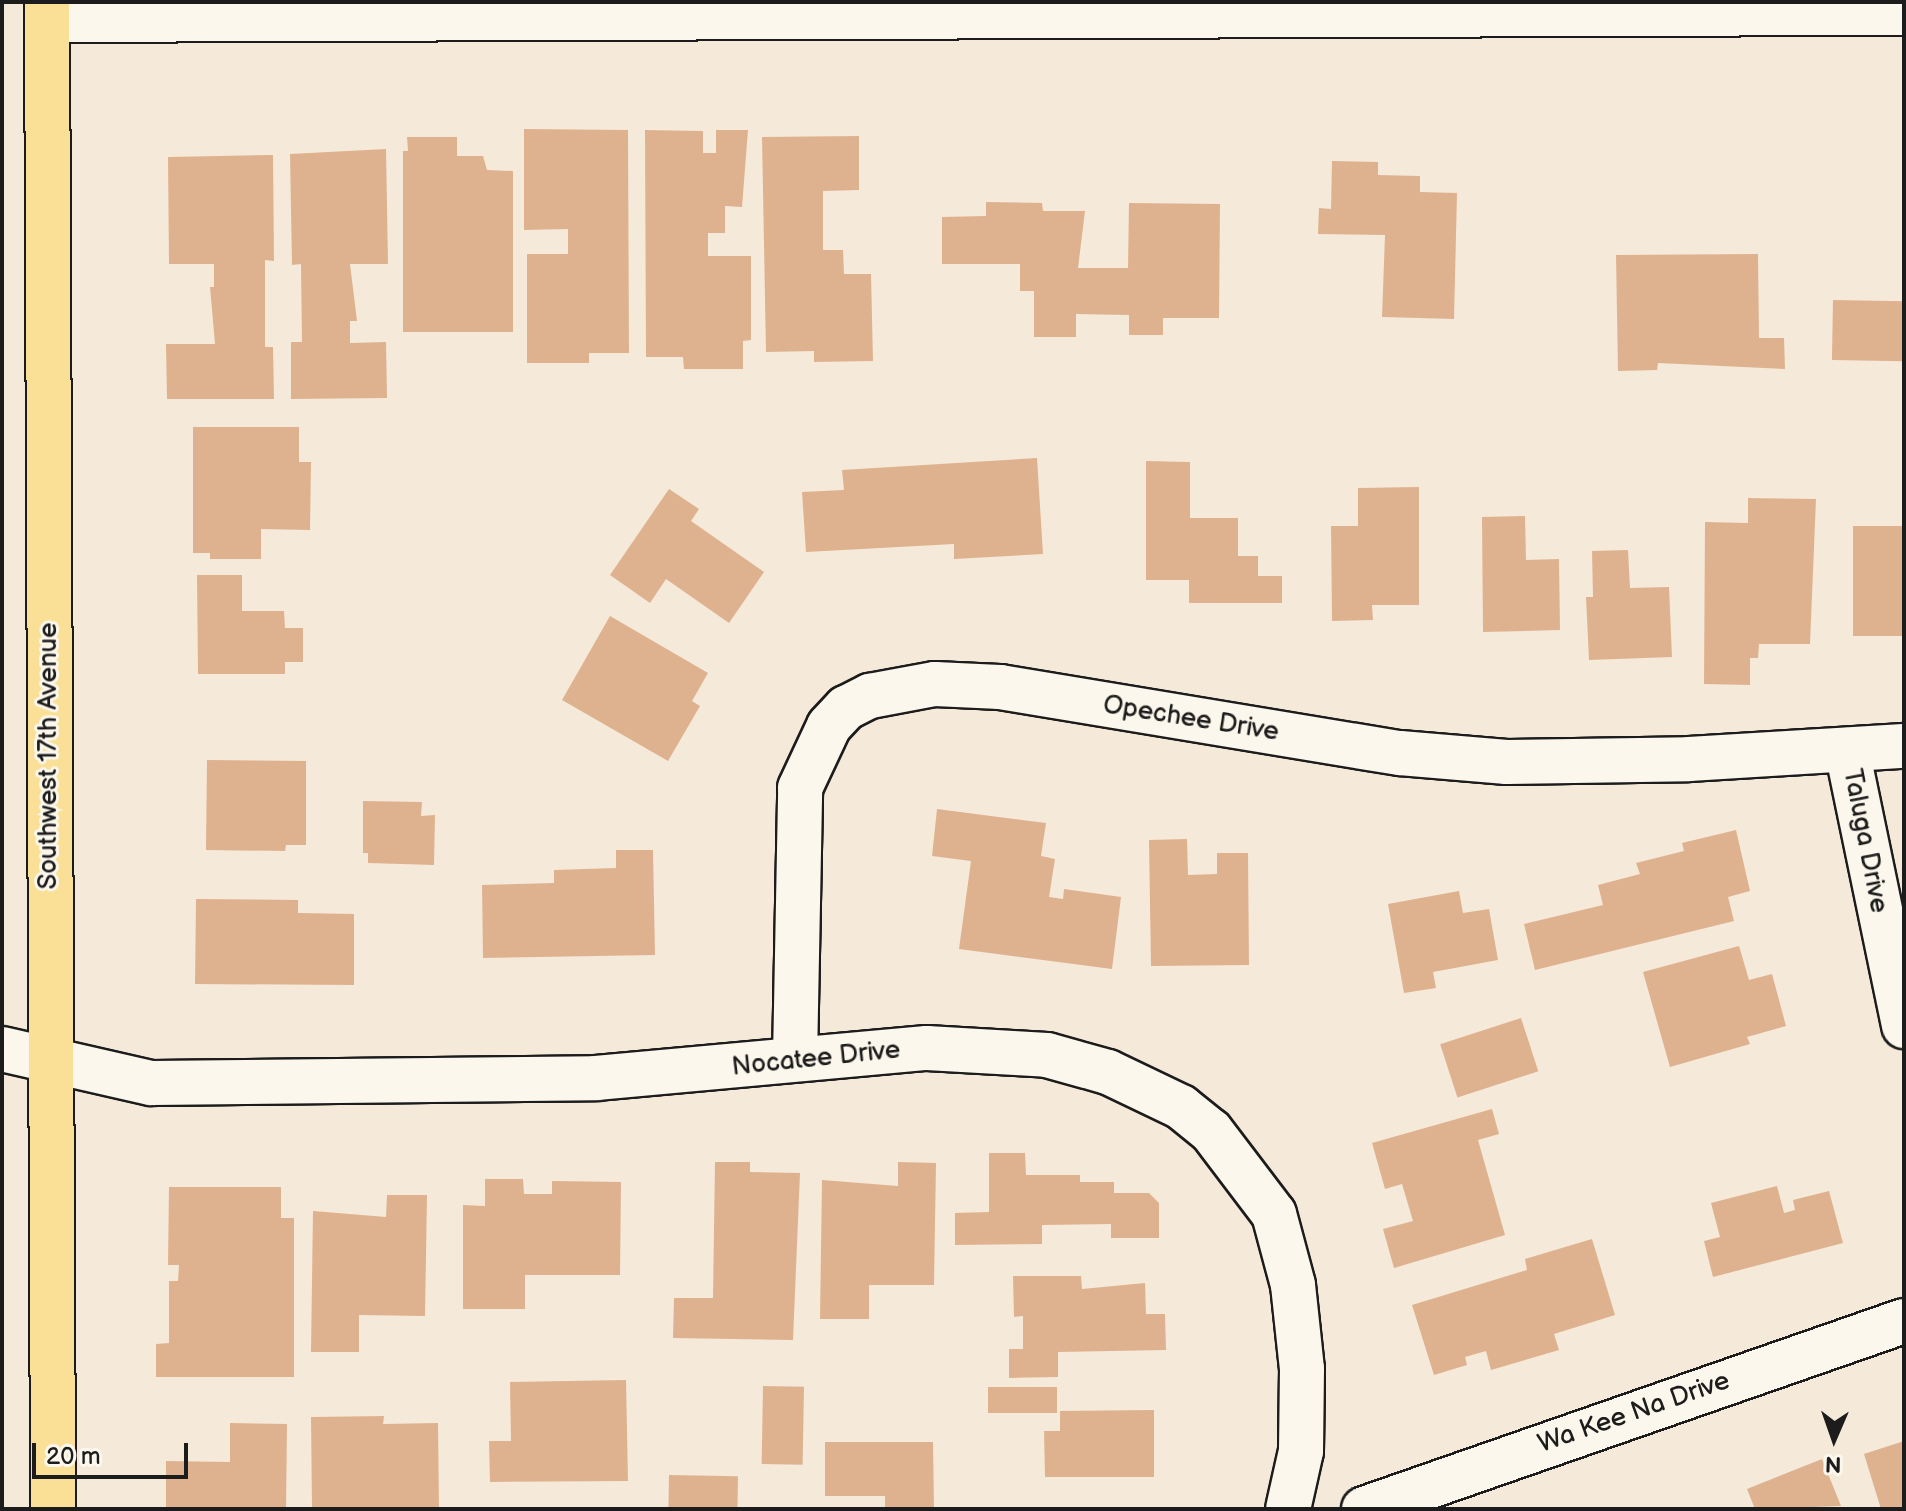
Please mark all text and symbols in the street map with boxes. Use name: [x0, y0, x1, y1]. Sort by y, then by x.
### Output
street label: Southwest 17th Avenue: [33, 623, 65, 889]
street label: Opechee Drive: [1101, 690, 1281, 748]
street label: Taluga Drive: [1836, 766, 1894, 916]
street label: Nocatee Drive: [730, 1035, 902, 1083]
street label: Wa Kee Na Drive: [1534, 1366, 1734, 1460]
north arrow: [1794, 1399, 1874, 1479]
scale bar: [36, 1427, 192, 1477]
text: 20 m: [46, 1442, 101, 1471]
text: N: [1824, 1450, 1842, 1477]

